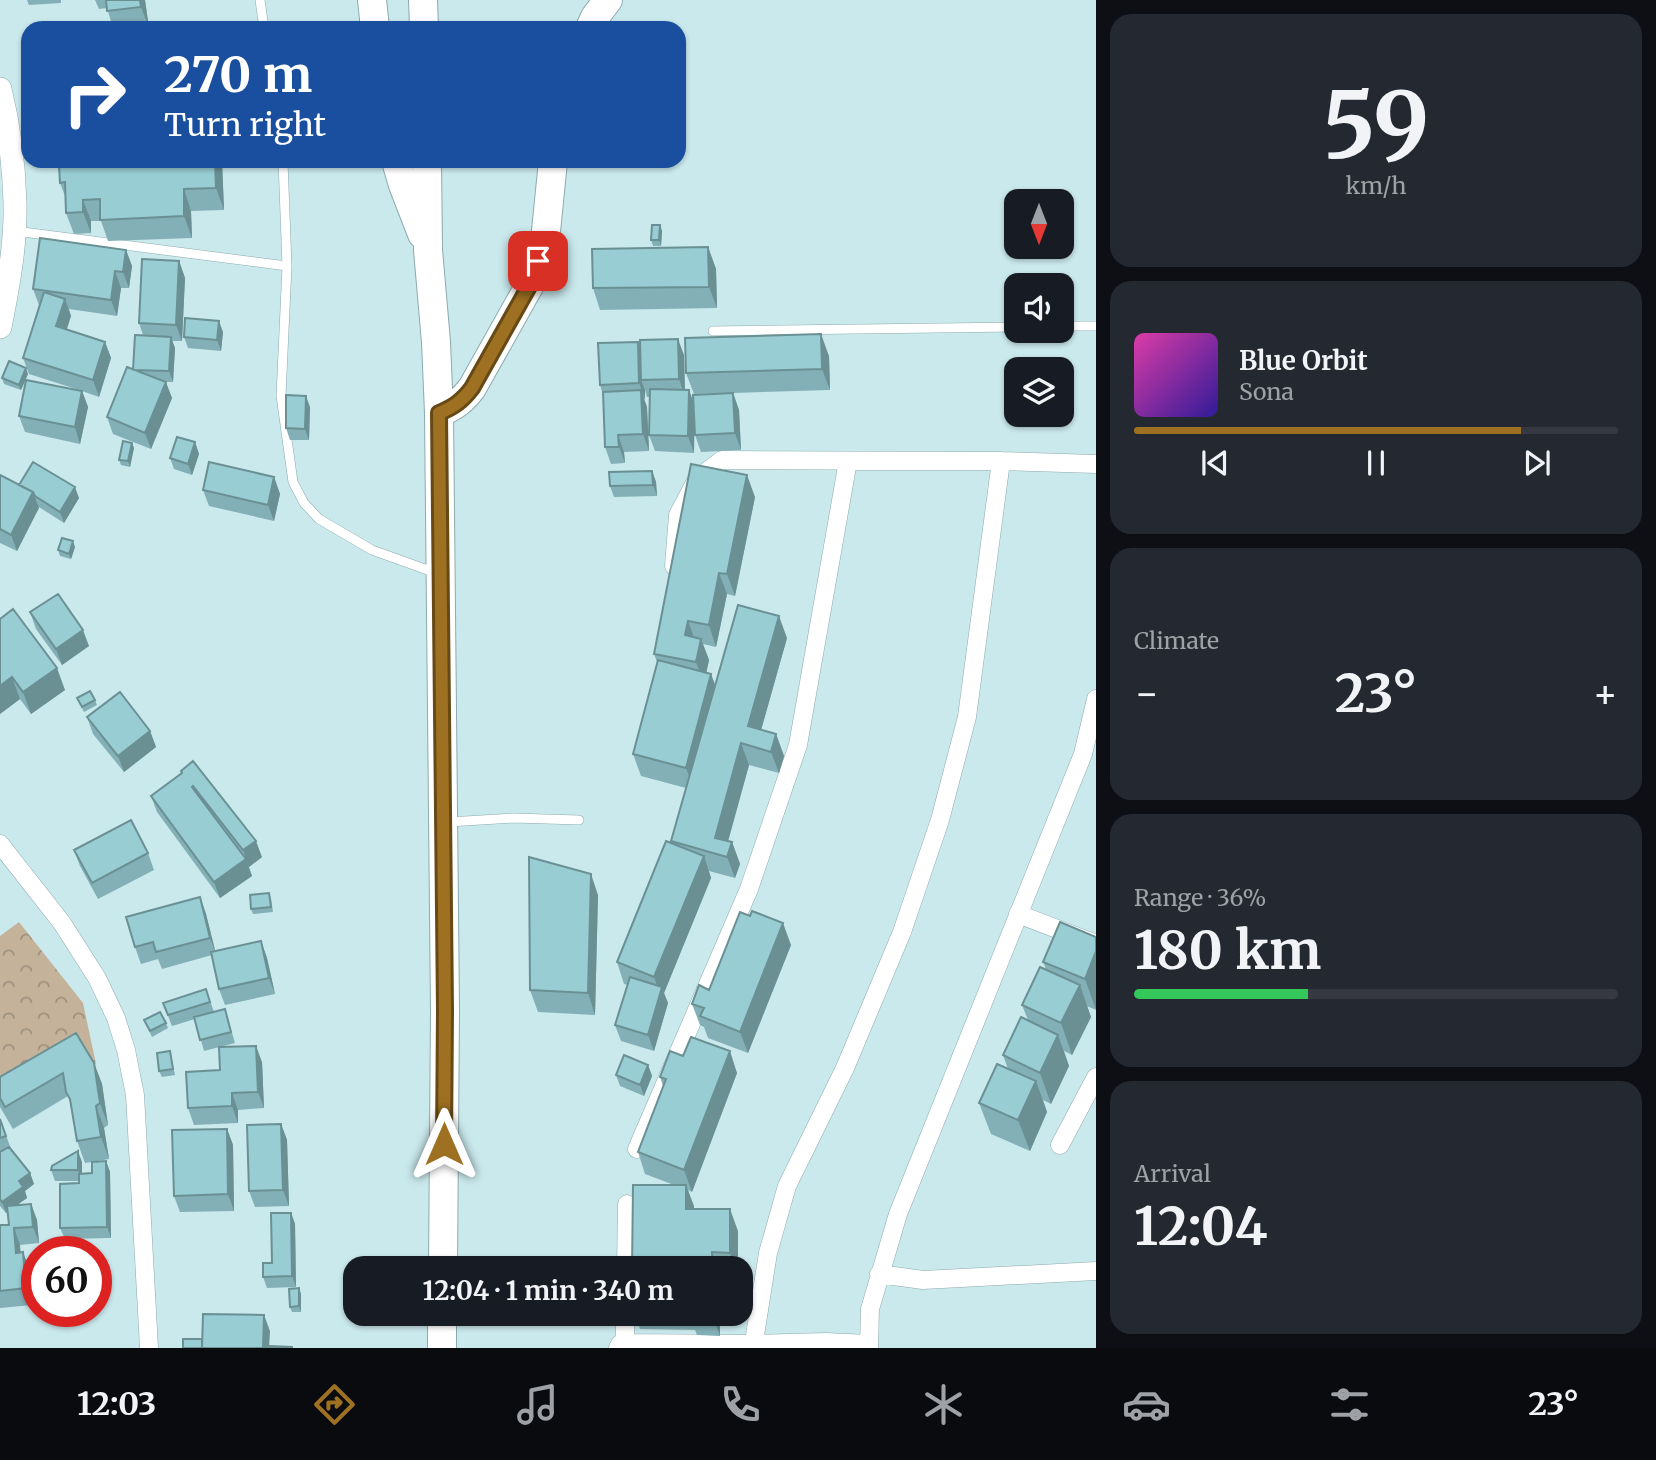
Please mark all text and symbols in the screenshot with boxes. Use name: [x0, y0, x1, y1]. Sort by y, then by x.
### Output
text: 270 m: [164, 44, 312, 105]
icon: right: [49, 49, 140, 140]
text: 59: [1323, 68, 1429, 183]
text: Turn right: [164, 105, 326, 145]
text: km/h: [1346, 171, 1406, 200]
north arrow: [1004, 189, 1074, 259]
map controls: [1004, 189, 1074, 427]
pin: [508, 231, 568, 291]
icon: arrive: [519, 242, 557, 280]
button: sound: [1004, 273, 1074, 343]
text: Blue Orbit: [1239, 344, 1368, 377]
button: layers: [1004, 357, 1074, 427]
text: Sona: [1239, 377, 1294, 406]
icon: previous: [1196, 444, 1234, 482]
icon: pause: [1357, 444, 1395, 482]
icon: next: [1518, 444, 1556, 482]
text: Climate: [1134, 626, 1219, 655]
text: 23°: [1335, 661, 1417, 726]
text: −: [1134, 670, 1159, 717]
text: +: [1593, 670, 1618, 717]
text: Range · 36%: [1134, 883, 1266, 912]
text: 180 km: [1134, 918, 1321, 983]
position arrow: [407, 1107, 481, 1181]
text: Arrival: [1134, 1159, 1211, 1188]
text: 12:04: [1134, 1194, 1268, 1259]
speed limit sign: 60: [21, 1236, 112, 1327]
text: 12:04 · 1 min · 340 m: [422, 1274, 674, 1307]
icon: directions: [310, 1380, 359, 1429]
icon: music: [513, 1380, 562, 1429]
icon: phone: [716, 1380, 765, 1429]
icon: climate: [919, 1380, 968, 1429]
icon: car: [1122, 1380, 1171, 1429]
icon: filters: [1325, 1380, 1374, 1429]
text: 12:03: [77, 1384, 156, 1424]
text: 23°: [1528, 1384, 1579, 1424]

